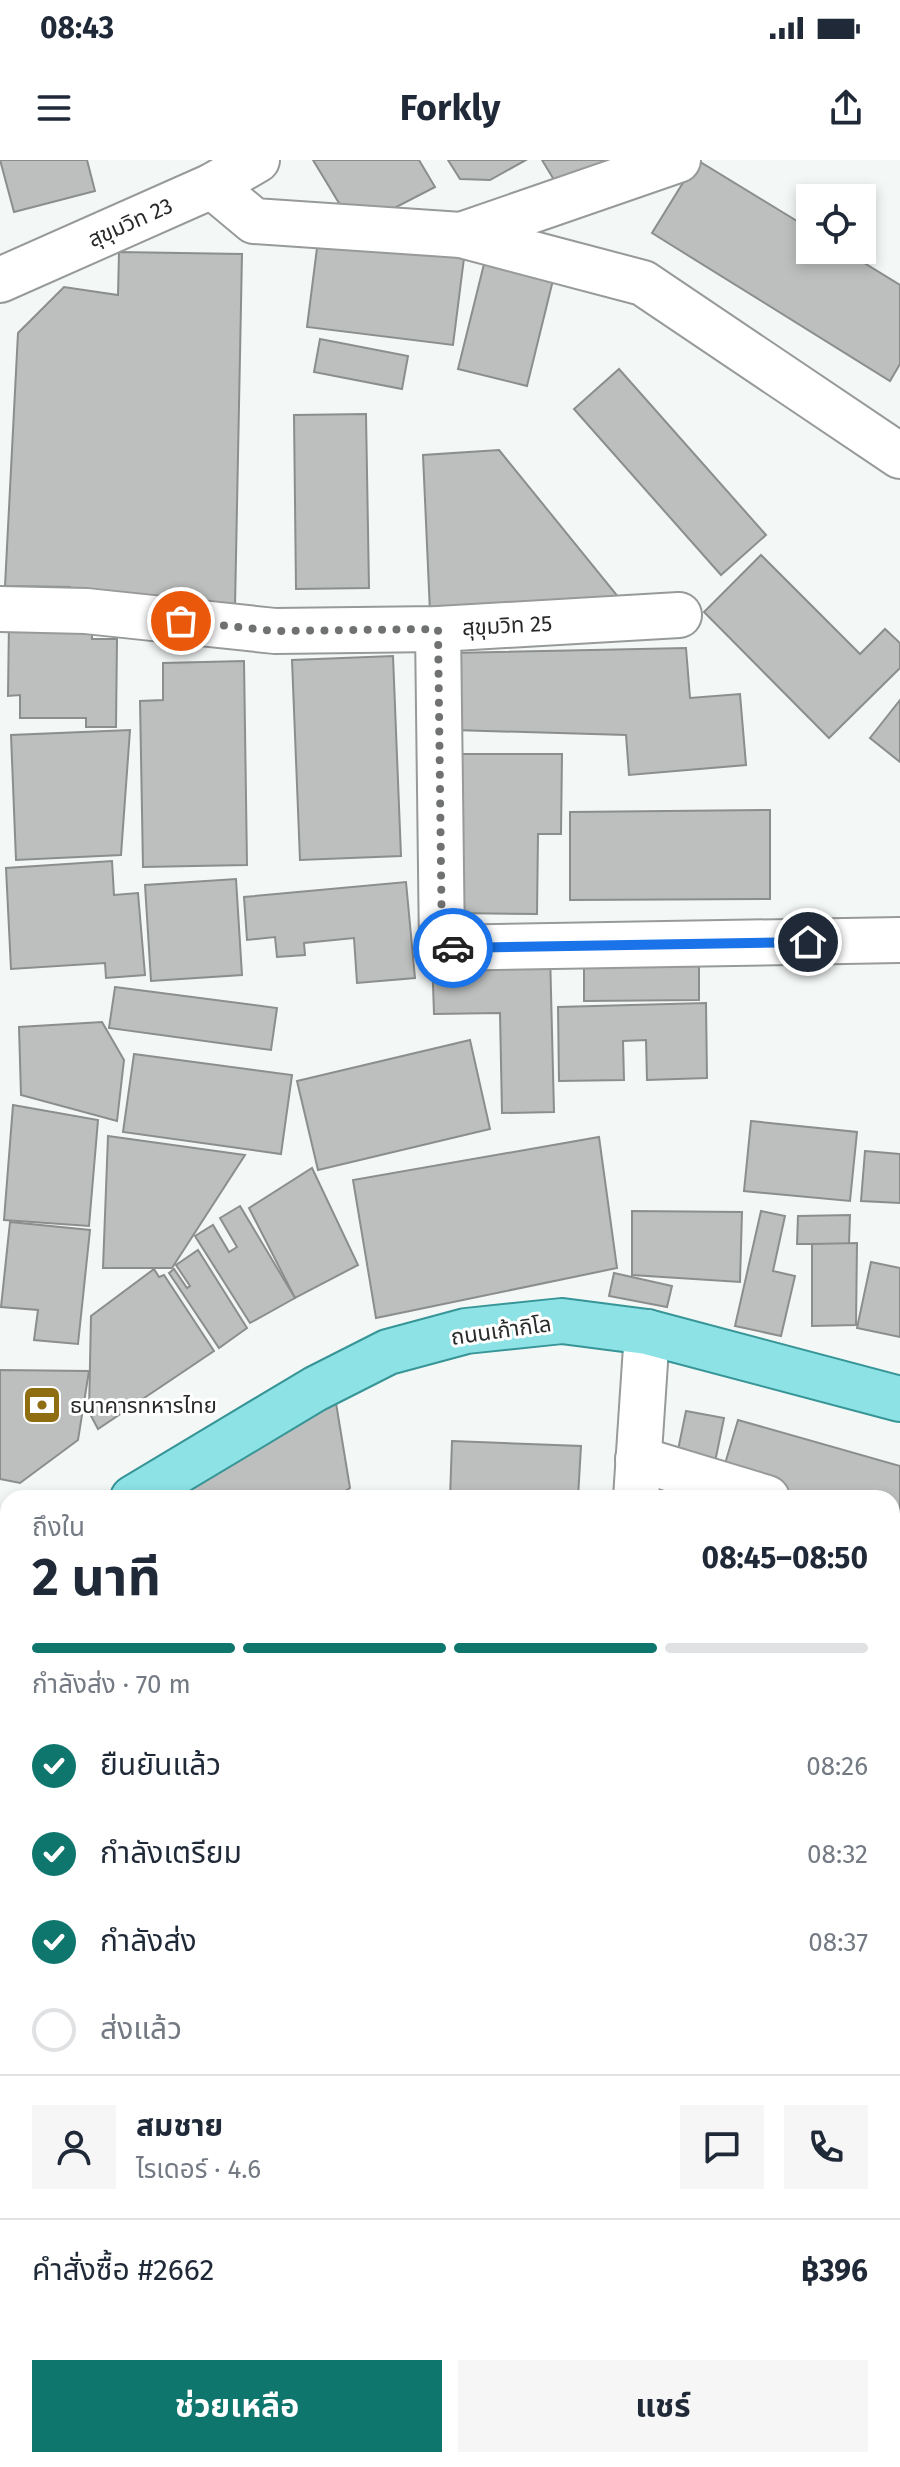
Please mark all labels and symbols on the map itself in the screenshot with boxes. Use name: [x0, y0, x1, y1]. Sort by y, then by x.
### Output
street label: สุขุมวิท 23: [84, 192, 177, 253]
pin: [147, 587, 215, 655]
street label: สุขุมวิท 25: [461, 610, 553, 641]
courier: [413, 908, 493, 988]
pin: [774, 908, 842, 976]
street label: ถนนเก้ากิโล: [449, 1310, 553, 1351]
bank icon: ธนาคารทหารไทย: [21, 1384, 63, 1426]
place label: ธนาคารทหารไทย: [70, 1392, 217, 1419]

